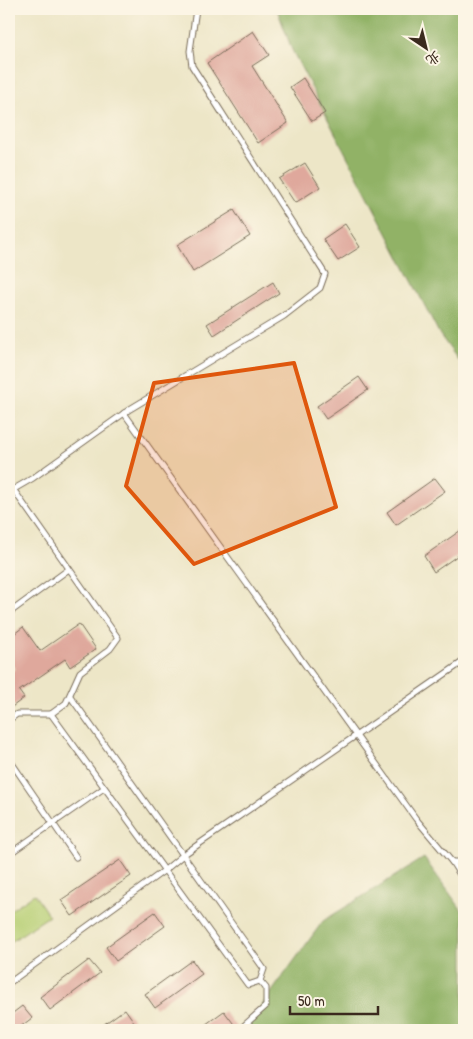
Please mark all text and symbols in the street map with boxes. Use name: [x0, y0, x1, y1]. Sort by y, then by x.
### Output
north arrow: [400, 22, 450, 72]
text: 北: [423, 47, 445, 71]
scale bar: [290, 984, 378, 1016]
text: 50 m: [298, 990, 325, 1011]

